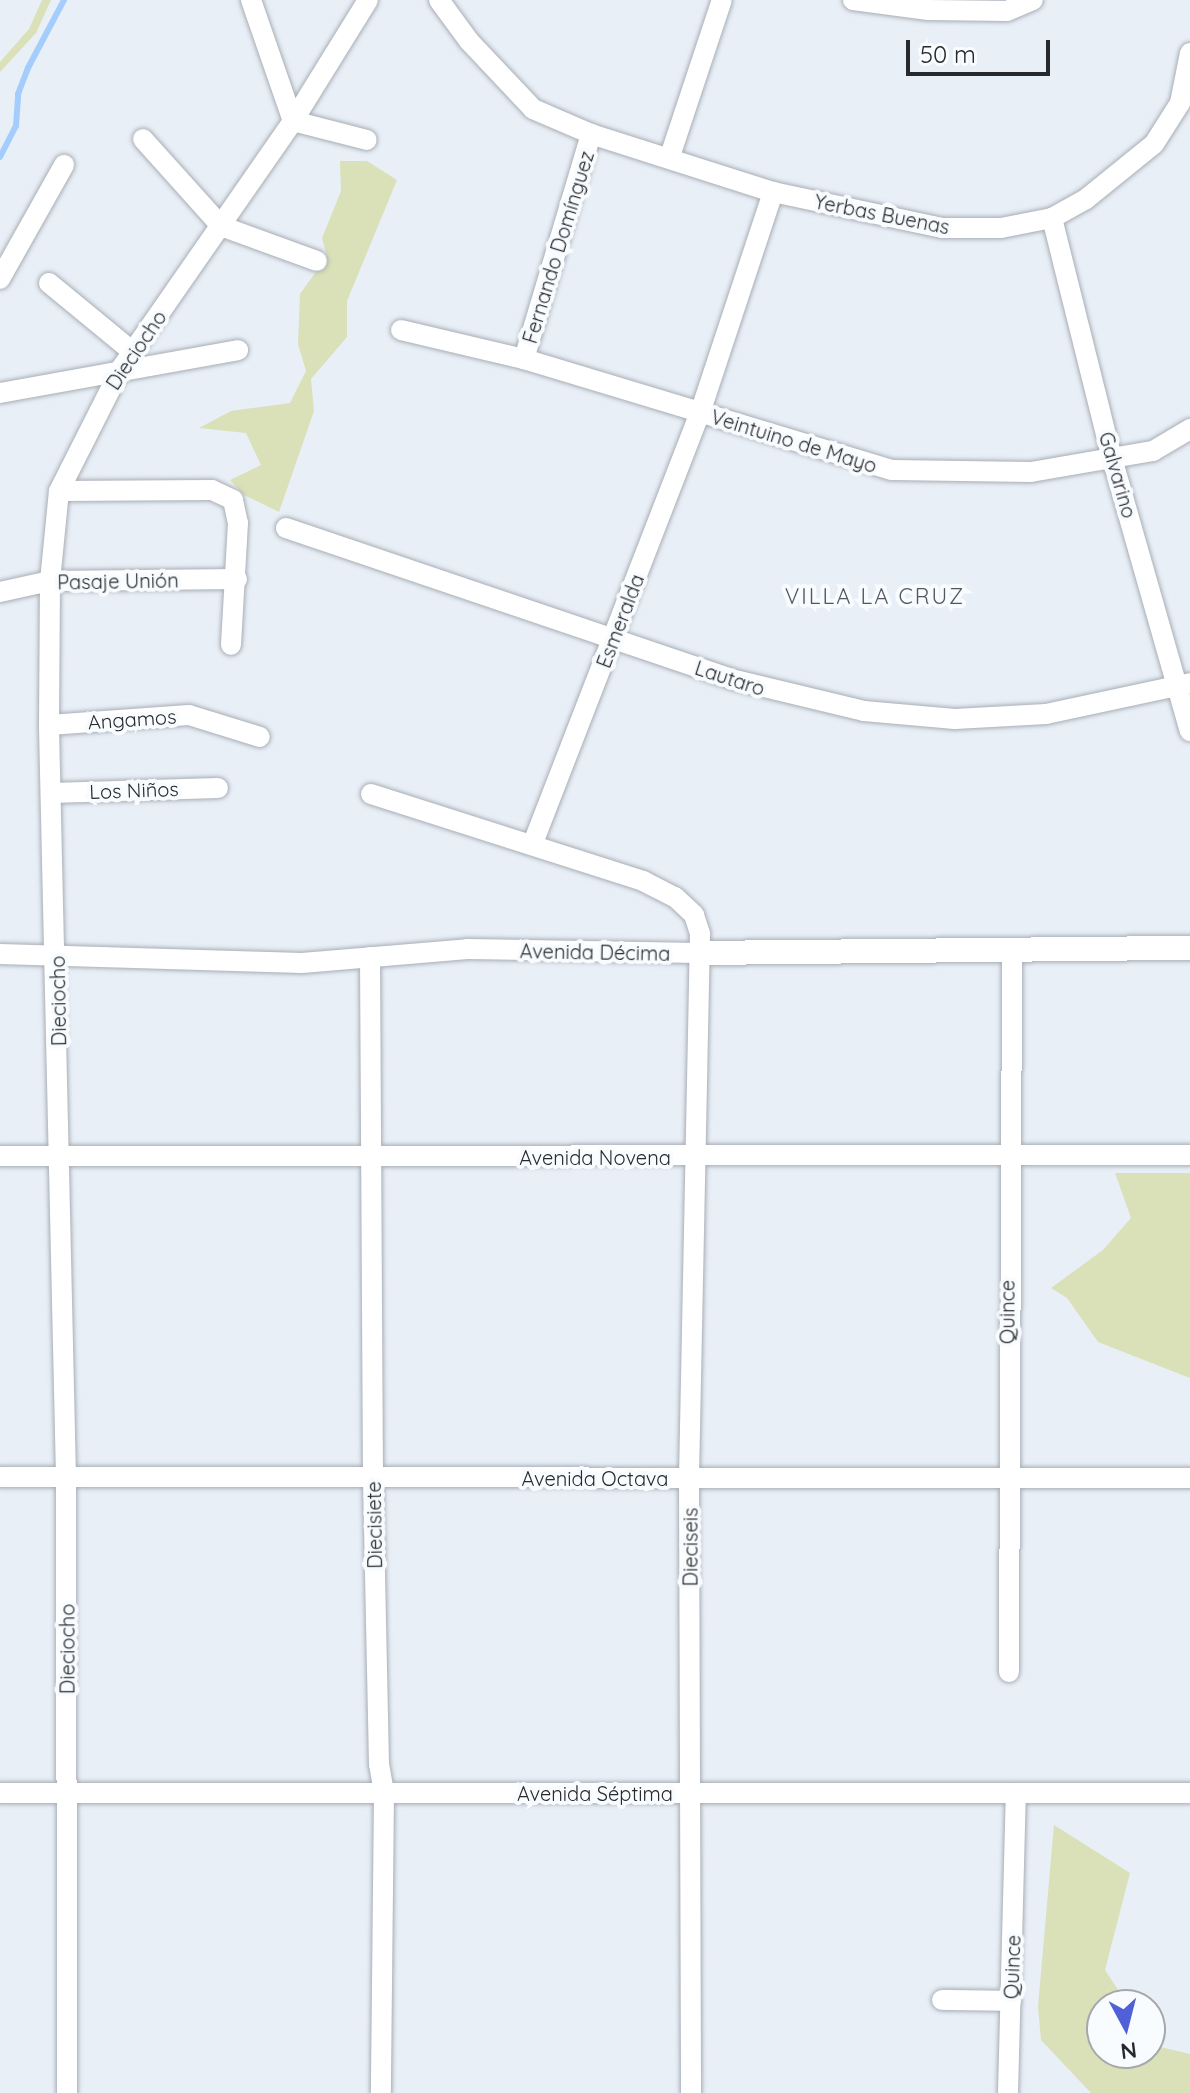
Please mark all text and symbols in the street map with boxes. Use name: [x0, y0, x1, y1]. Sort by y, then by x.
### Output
scale bar: [910, 24, 1054, 74]
text: 50 m: [920, 39, 976, 69]
street label: Fernando Domínguez: [517, 148, 599, 346]
street label: Yerbas Buenas: [812, 189, 952, 239]
street label: Dieciocho: [101, 306, 171, 394]
street label: Veintuino de Mayo: [708, 404, 880, 478]
street label: Galvarino: [1094, 429, 1142, 521]
street label: Pasaje Unión: [57, 568, 179, 594]
street label: Esmeralda: [591, 571, 649, 671]
district label: VILLA LA CRUZ: [785, 584, 965, 610]
street label: Lautaro: [692, 655, 768, 701]
street label: Angamos: [87, 704, 177, 734]
street label: Los Niños: [89, 776, 179, 804]
street label: Avenida Décima: [520, 939, 670, 965]
street label: Dieciocho: [45, 956, 71, 1046]
street label: Avenida Novena: [519, 1145, 671, 1169]
street label: Quince: [995, 1280, 1019, 1344]
street label: Avenida Octava: [522, 1466, 668, 1490]
street label: Diecisiete: [361, 1481, 387, 1569]
street label: Dieciseis: [678, 1508, 702, 1586]
street label: Dieciocho: [55, 1604, 79, 1694]
street label: Avenida Séptima: [517, 1781, 673, 1805]
street label: Quince: [999, 1934, 1025, 2000]
north arrow: [1086, 1989, 1166, 2069]
text: N: [1119, 2036, 1138, 2066]

